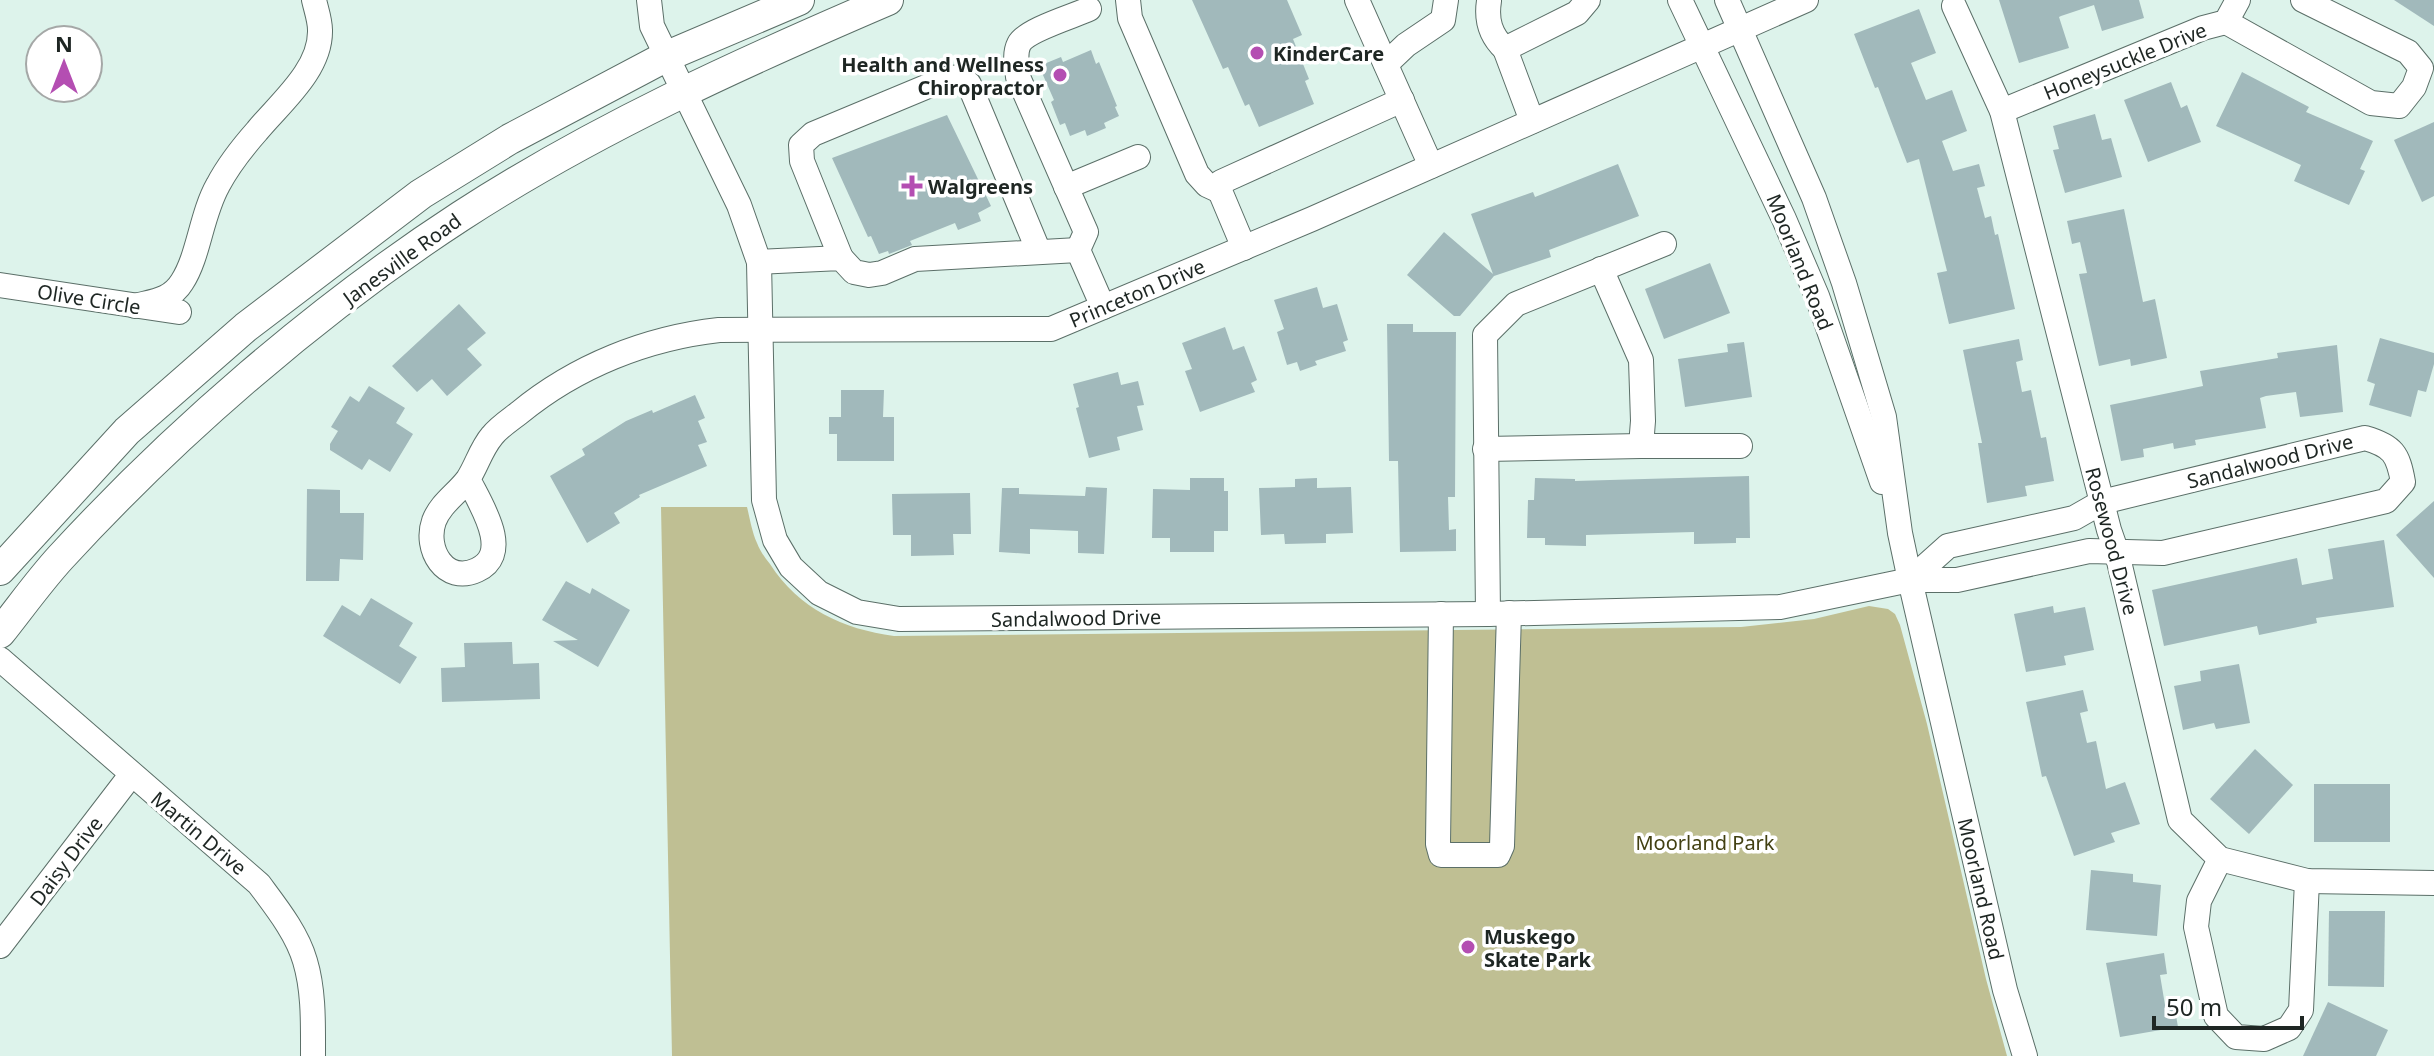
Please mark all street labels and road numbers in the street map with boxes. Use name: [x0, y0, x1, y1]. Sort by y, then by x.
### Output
street label: Honeysuckle Drive: [2039, 16, 2211, 106]
street label: Moorland Road: [1760, 190, 1840, 334]
street label: Janesville Road: [336, 207, 467, 312]
street label: Princeton Drive: [1065, 252, 1209, 334]
street label: Olive Circle: [35, 278, 143, 320]
street label: Sandalwood Drive: [2184, 427, 2356, 495]
street label: Rosewood Drive: [2079, 464, 2145, 618]
street label: Sandalwood Drive: [991, 603, 1161, 633]
street label: Martin Drive: [145, 785, 253, 881]
street label: Daisy Drive: [23, 811, 109, 911]
street label: Moorland Road: [1952, 815, 2010, 963]

